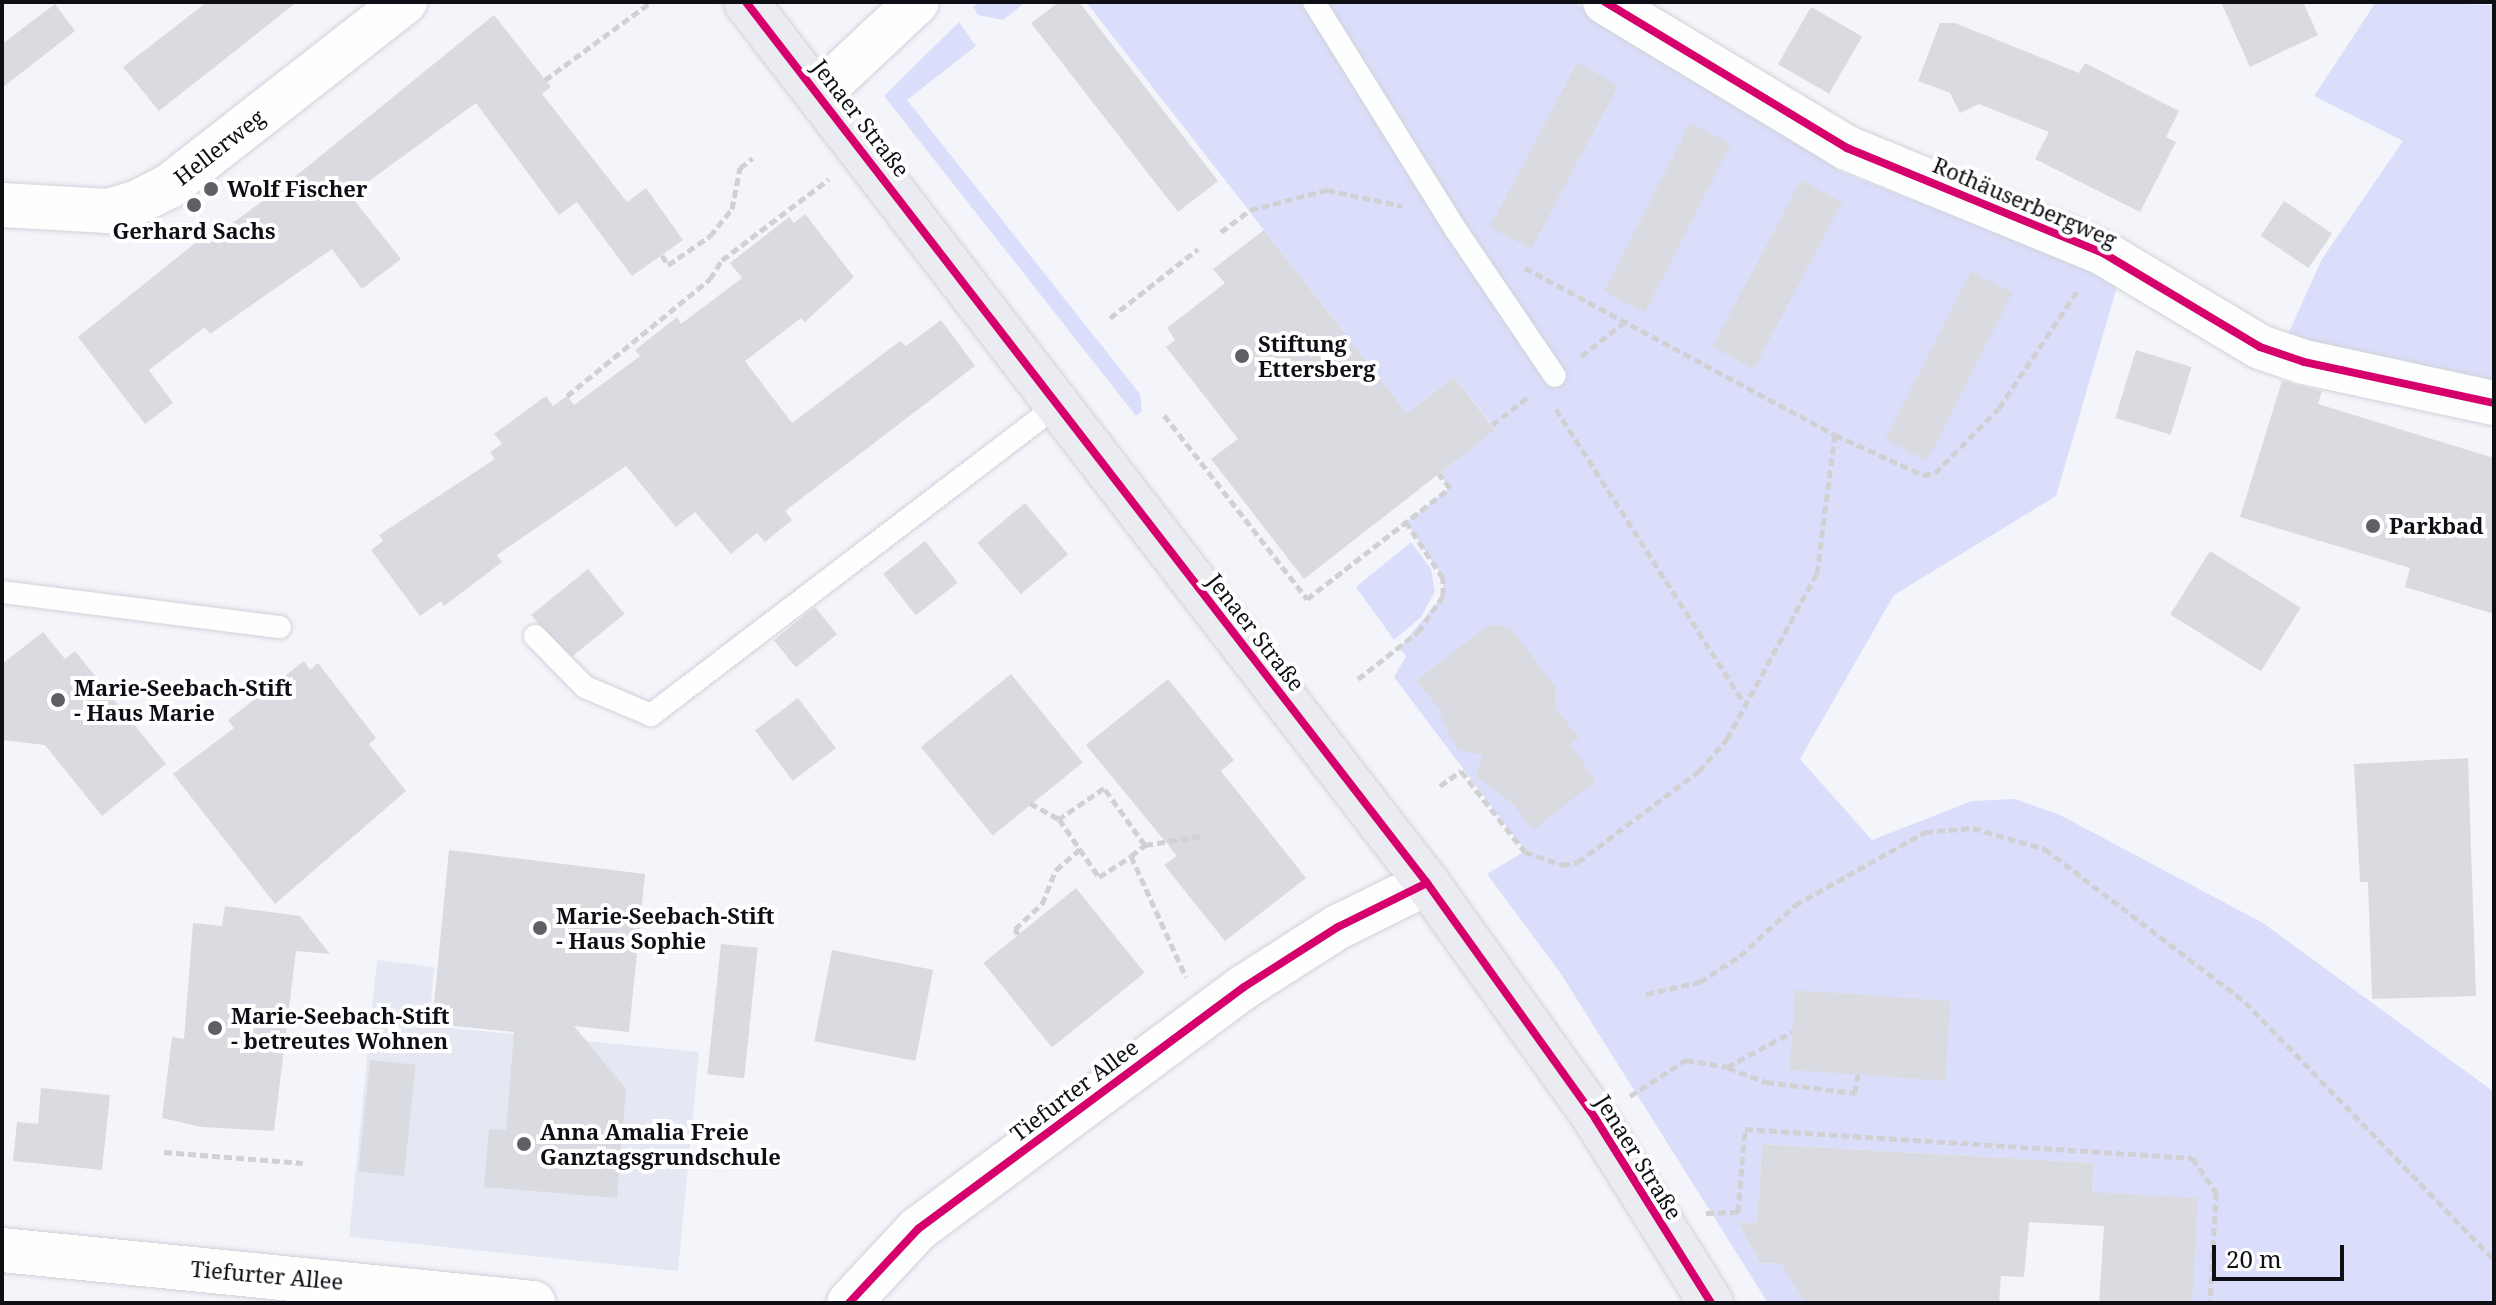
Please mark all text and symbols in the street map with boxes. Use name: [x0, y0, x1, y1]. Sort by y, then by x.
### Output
street label: Jenaer Straße: [807, 54, 915, 182]
street label: Hellerweg: [168, 103, 270, 191]
street label: Rothäuserbergweg: [1929, 151, 2121, 253]
place label: Wolf Fischer: [227, 176, 367, 202]
marker: Wolf Fischer: [202, 180, 220, 198]
marker: Gerhard Sachs: [185, 196, 203, 214]
place label: Gerhard Sachs: [112, 218, 276, 244]
place label: Stiftung Ettersberg: [1258, 330, 1376, 382]
marker: Stiftung Ettersberg: [1233, 347, 1251, 365]
place label: Parkbad: [2389, 513, 2484, 539]
marker: Parkbad: [2364, 517, 2382, 535]
street label: Jenaer Straße: [1202, 568, 1310, 696]
place label: Marie-Seebach-Stift - Haus Marie: [74, 674, 293, 726]
marker: Marie-Seebach-Stift - Haus Marie: [49, 691, 67, 709]
place label: Marie-Seebach-Stift - Haus Sophie: [556, 902, 775, 954]
marker: Marie-Seebach-Stift - Haus Sophie: [531, 919, 549, 937]
place label: Marie-Seebach-Stift - betreutes Wohnen: [231, 1002, 450, 1054]
marker: Marie-Seebach-Stift - betreutes Wohnen: [206, 1019, 224, 1037]
street label: Tiefurter Allee: [1005, 1033, 1143, 1147]
street label: Jenaer Straße: [1590, 1090, 1688, 1224]
place label: Anna Amalia Freie Ganztagsgrundschule: [540, 1118, 781, 1170]
marker: Anna Amalia Freie Ganztagsgrundschule: [515, 1135, 533, 1153]
scale bar: [2216, 1229, 2348, 1279]
text: 20 m: [2226, 1242, 2282, 1275]
street label: Tiefurter Allee: [190, 1255, 344, 1295]

